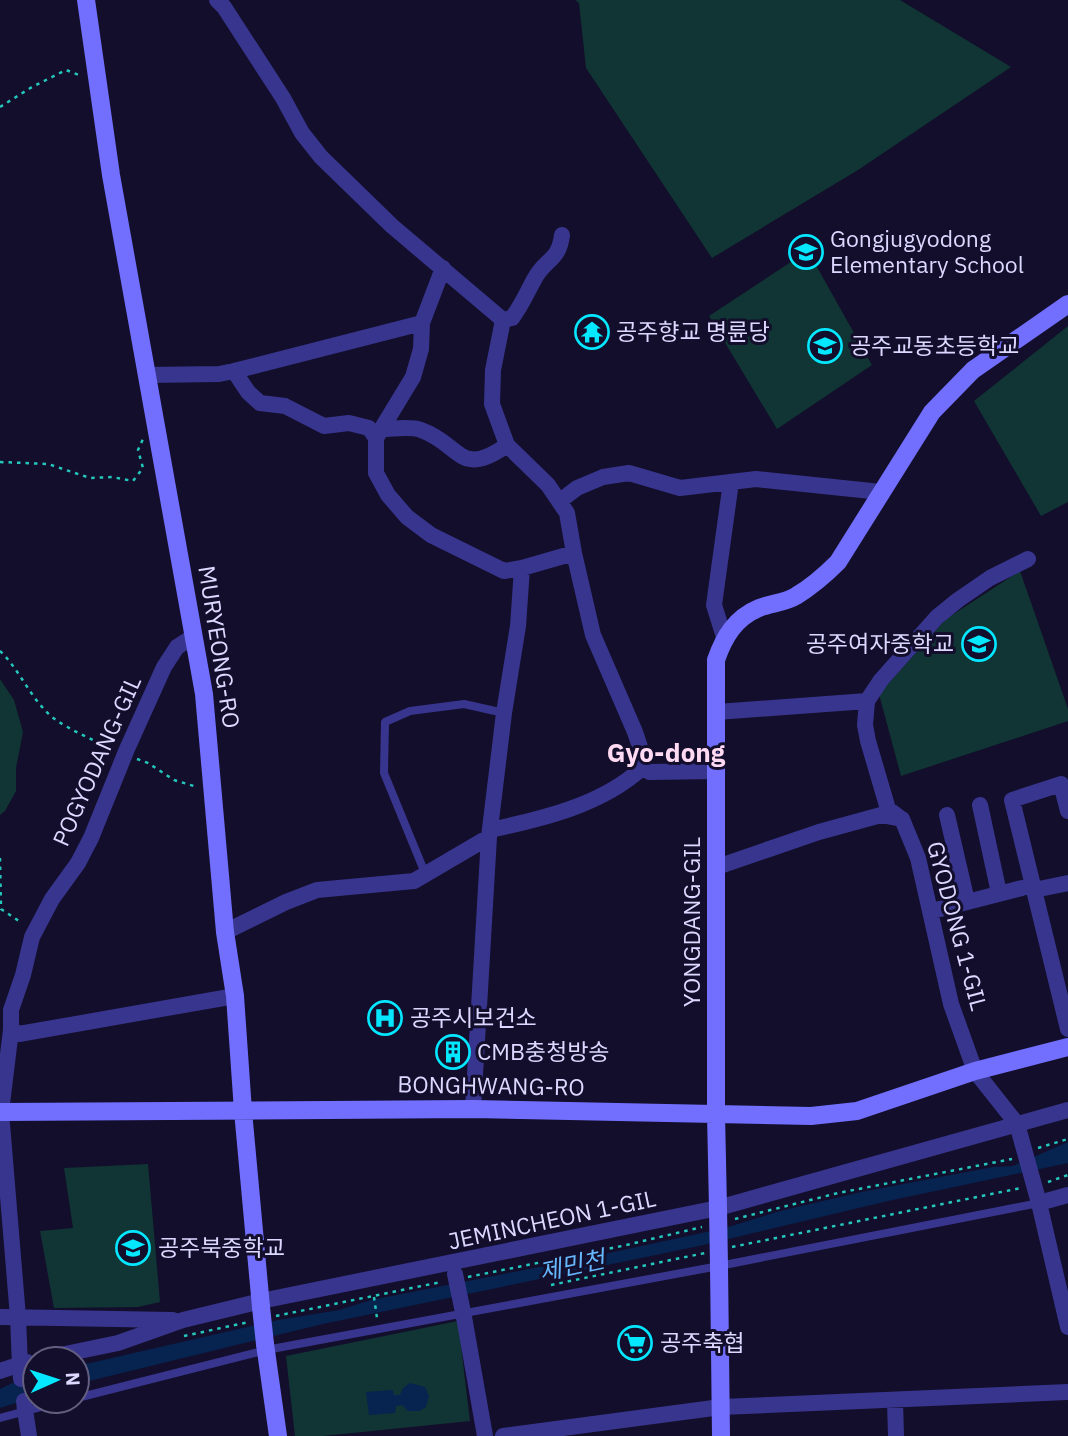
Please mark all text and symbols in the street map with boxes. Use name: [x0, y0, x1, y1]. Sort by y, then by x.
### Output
place label: Gongjugyodong Elementary School: [830, 223, 1024, 279]
school or university icon: Gongjugyodong Elementary School: [787, 233, 825, 271]
temple icon: 공주향교 명륜당: [573, 313, 611, 351]
place label: 공주향교 명륜당: [616, 316, 770, 346]
school or university icon: 공주교동초등학교: [806, 327, 844, 365]
place label: 공주교동초등학교: [850, 330, 1019, 360]
street label: MURYEONG-RO: [192, 564, 248, 730]
school or university icon: 공주여자중학교: [960, 625, 998, 663]
place label: 공주여자중학교: [806, 628, 954, 658]
street label: POGYODANG-GIL: [45, 671, 147, 850]
district label: Gyo-dong: [607, 735, 726, 769]
street label: YONGDANG-GIL: [676, 837, 706, 1007]
street label: GYODONG 1-GIL: [921, 838, 995, 1014]
hospital icon: 공주시보건소: [366, 999, 404, 1037]
place label: 공주시보건소: [410, 1002, 537, 1032]
building icon: CMB충청방송: [434, 1033, 472, 1071]
place label: CMB충청방송: [477, 1036, 610, 1066]
street label: BONGHWANG-RO: [397, 1068, 585, 1102]
street label: JEMINCHEON 1-GIL: [445, 1182, 658, 1256]
school or university icon: 공주북중학교: [114, 1229, 152, 1267]
place label: 공주북중학교: [158, 1232, 285, 1262]
water label: 제민천: [536, 1242, 610, 1288]
supermarket icon: 공주축협: [616, 1324, 654, 1362]
place label: 공주축협: [660, 1327, 745, 1357]
north arrow: [21, 1345, 91, 1415]
text: N: [61, 1372, 85, 1387]

